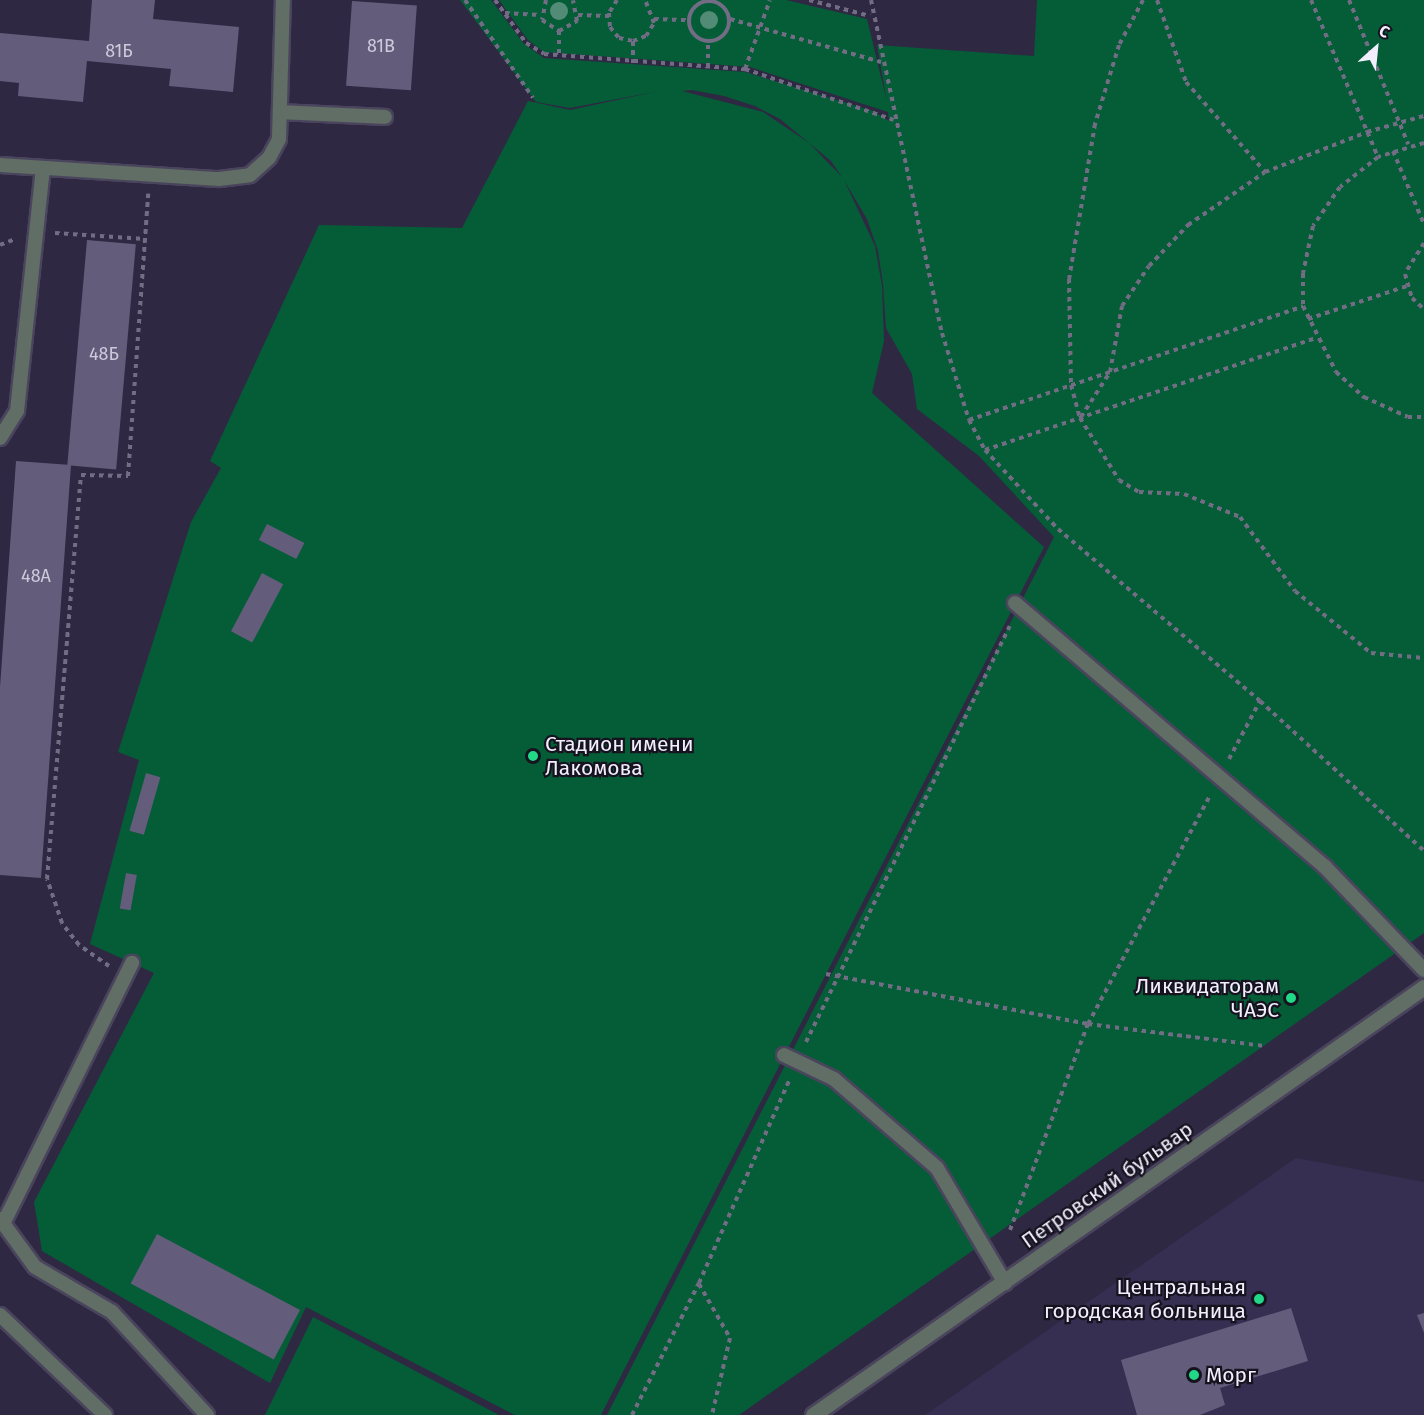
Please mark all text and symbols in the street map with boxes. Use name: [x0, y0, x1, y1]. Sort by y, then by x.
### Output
north arrow: [1346, 18, 1406, 78]
text: С: [1376, 21, 1393, 42]
house number: 81В: [367, 35, 395, 57]
house number: 81Б: [105, 40, 133, 62]
house number: 48Б: [89, 343, 119, 365]
house number: 48А: [21, 565, 51, 587]
place label: Стадион имени Лакомова: [545, 731, 694, 781]
marker: Стадион имени Лакомова: [526, 749, 540, 763]
place label: Ликвидаторам ЧАЭС: [1136, 973, 1279, 1023]
marker: Ликвидаторам ЧАЭС: [1284, 991, 1298, 1005]
street label: Петровский бульвар: [1016, 1116, 1198, 1254]
place label: Центральная городская больница: [1044, 1274, 1246, 1324]
marker: Центральная городская больница: [1250, 1290, 1268, 1308]
place label: Морг: [1206, 1362, 1256, 1388]
marker: Морг: [1187, 1368, 1201, 1382]

